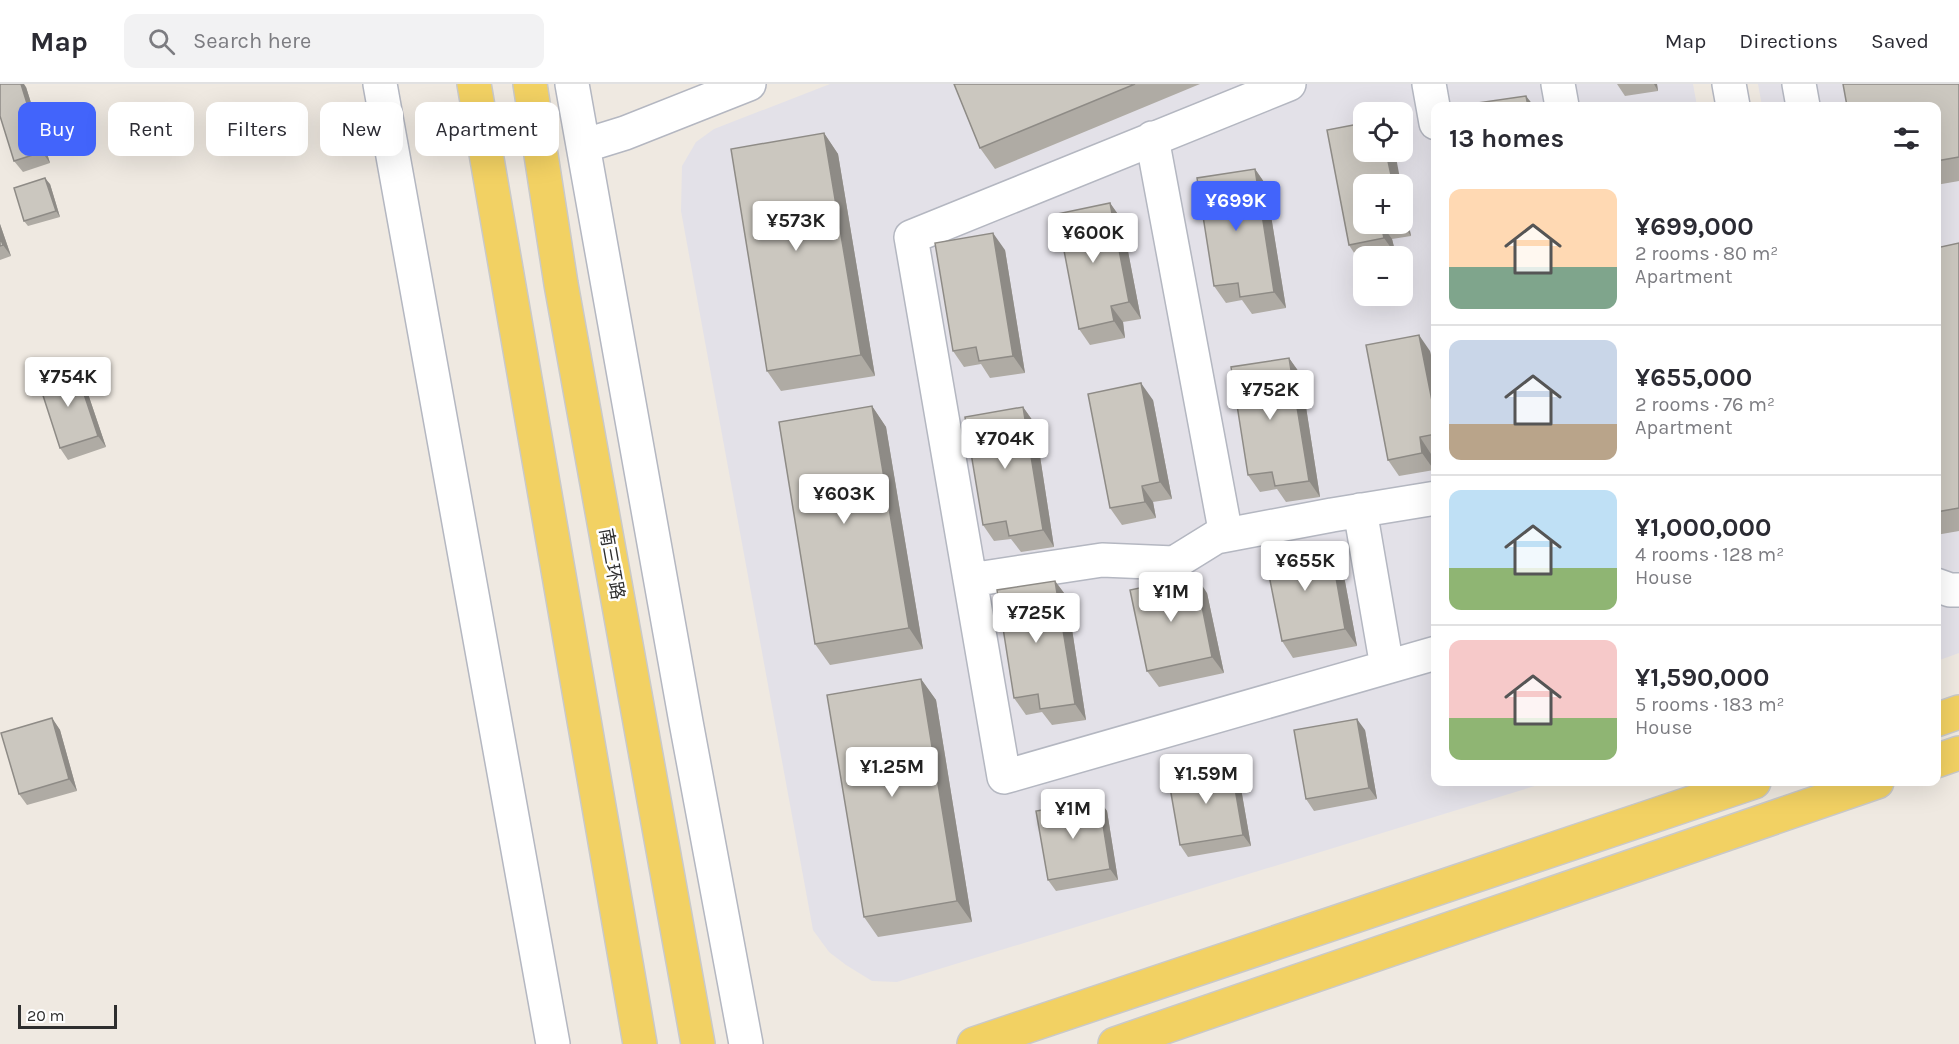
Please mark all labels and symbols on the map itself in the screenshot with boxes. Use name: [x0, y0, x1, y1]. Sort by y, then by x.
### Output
pin: ¥699K: [1194, 181, 1278, 232]
pin: ¥573K: [754, 201, 838, 252]
pin: ¥600K: [1051, 213, 1135, 264]
pin: ¥754K: [26, 357, 110, 408]
pin: ¥752K: [1228, 370, 1312, 421]
pin: ¥704K: [963, 419, 1047, 470]
pin: ¥603K: [802, 474, 886, 525]
street label: 南三环路: [595, 527, 629, 601]
pin: ¥655K: [1263, 541, 1347, 592]
pin: ¥1M: [1142, 572, 1200, 623]
pin: ¥725K: [994, 593, 1078, 644]
pin: ¥1.25M: [843, 747, 941, 798]
pin: ¥1.59M: [1157, 754, 1255, 805]
pin: ¥1M: [1044, 789, 1102, 840]
scale bar: [18, 1002, 117, 1030]

